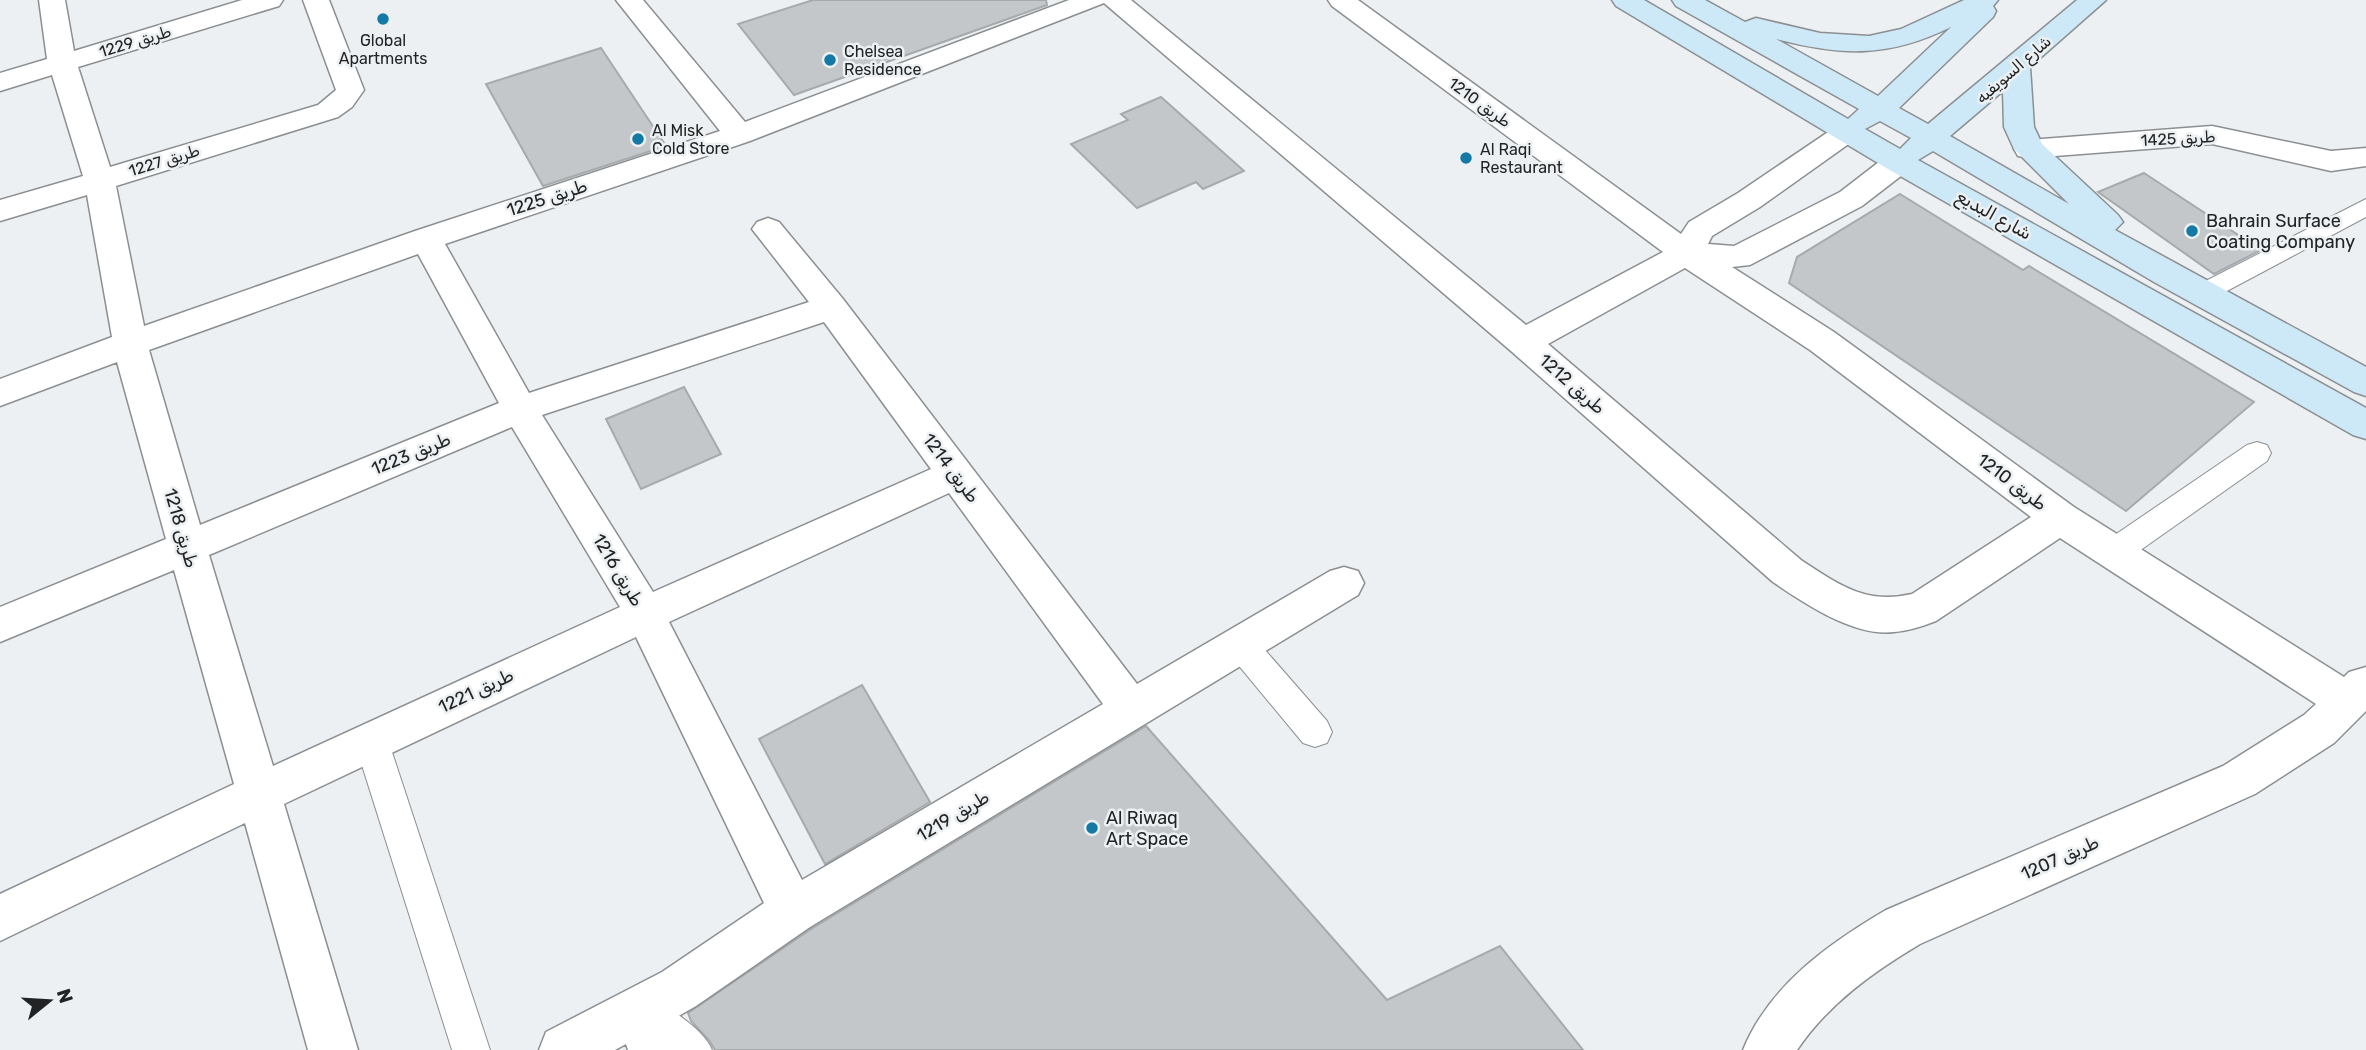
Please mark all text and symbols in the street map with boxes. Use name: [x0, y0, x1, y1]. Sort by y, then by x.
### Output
marker: Global Apartments: [375, 11, 391, 27]
street label: طريق 1229: [97, 22, 174, 62]
place label: Global Apartments: [339, 31, 427, 68]
street label: شارع السويفيه: [1972, 32, 2056, 109]
place label: Chelsea Residence: [844, 42, 921, 79]
marker: Chelsea Residence: [822, 52, 838, 68]
street label: طريق 1210: [1444, 73, 1515, 132]
place label: Al Misk Cold Store: [652, 121, 729, 158]
street label: طريق 1425: [2140, 127, 2216, 151]
marker: Al Misk Cold Store: [630, 131, 646, 147]
place label: Al Raqi Restaurant: [1480, 140, 1563, 177]
street label: طريق 1227: [126, 141, 202, 181]
marker: Al Raqi Restaurant: [1458, 150, 1474, 166]
street label: طريق 1225: [504, 175, 590, 221]
street label: شارع البديع: [1952, 185, 2036, 246]
place label: Bahrain Surface Coating Company: [2206, 210, 2355, 253]
marker: Bahrain Surface Coating Company: [2184, 223, 2200, 239]
street label: طريق 1212: [1534, 349, 1610, 419]
street label: طريق 1223: [368, 428, 454, 480]
street label: طريق 1214: [918, 429, 984, 507]
street label: طريق 1210: [1973, 449, 2051, 515]
street label: طريق 1218: [159, 486, 203, 570]
street label: طريق 1216: [588, 530, 648, 610]
street label: طريق 1221: [435, 664, 517, 718]
street label: طريق 1219: [913, 786, 993, 846]
place label: Al Riwaq Art Space: [1106, 807, 1188, 850]
marker: Al Riwaq Art Space: [1084, 820, 1100, 836]
street label: طريق 1207: [2018, 831, 2102, 885]
north arrow: [14, 966, 84, 1036]
text: N: [52, 986, 78, 1006]

